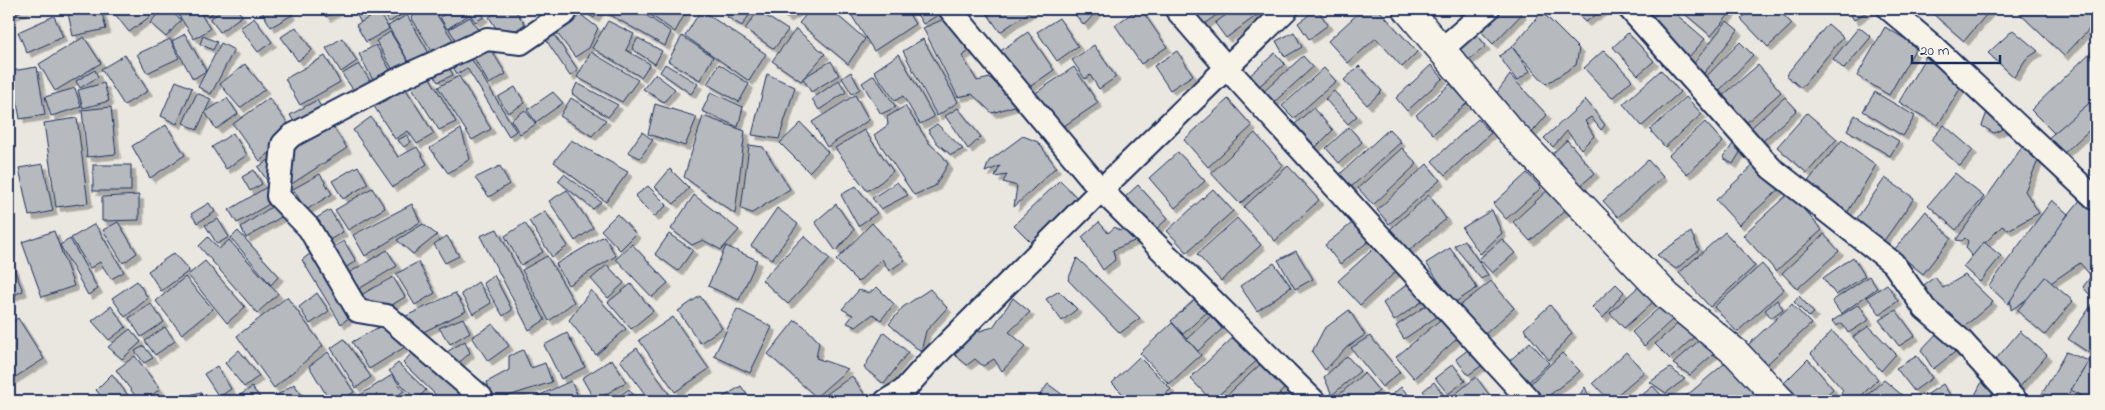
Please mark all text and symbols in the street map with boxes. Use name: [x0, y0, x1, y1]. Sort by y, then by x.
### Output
scale bar: [1912, 32, 2000, 64]
text: 20 m: [1920, 40, 1950, 62]

